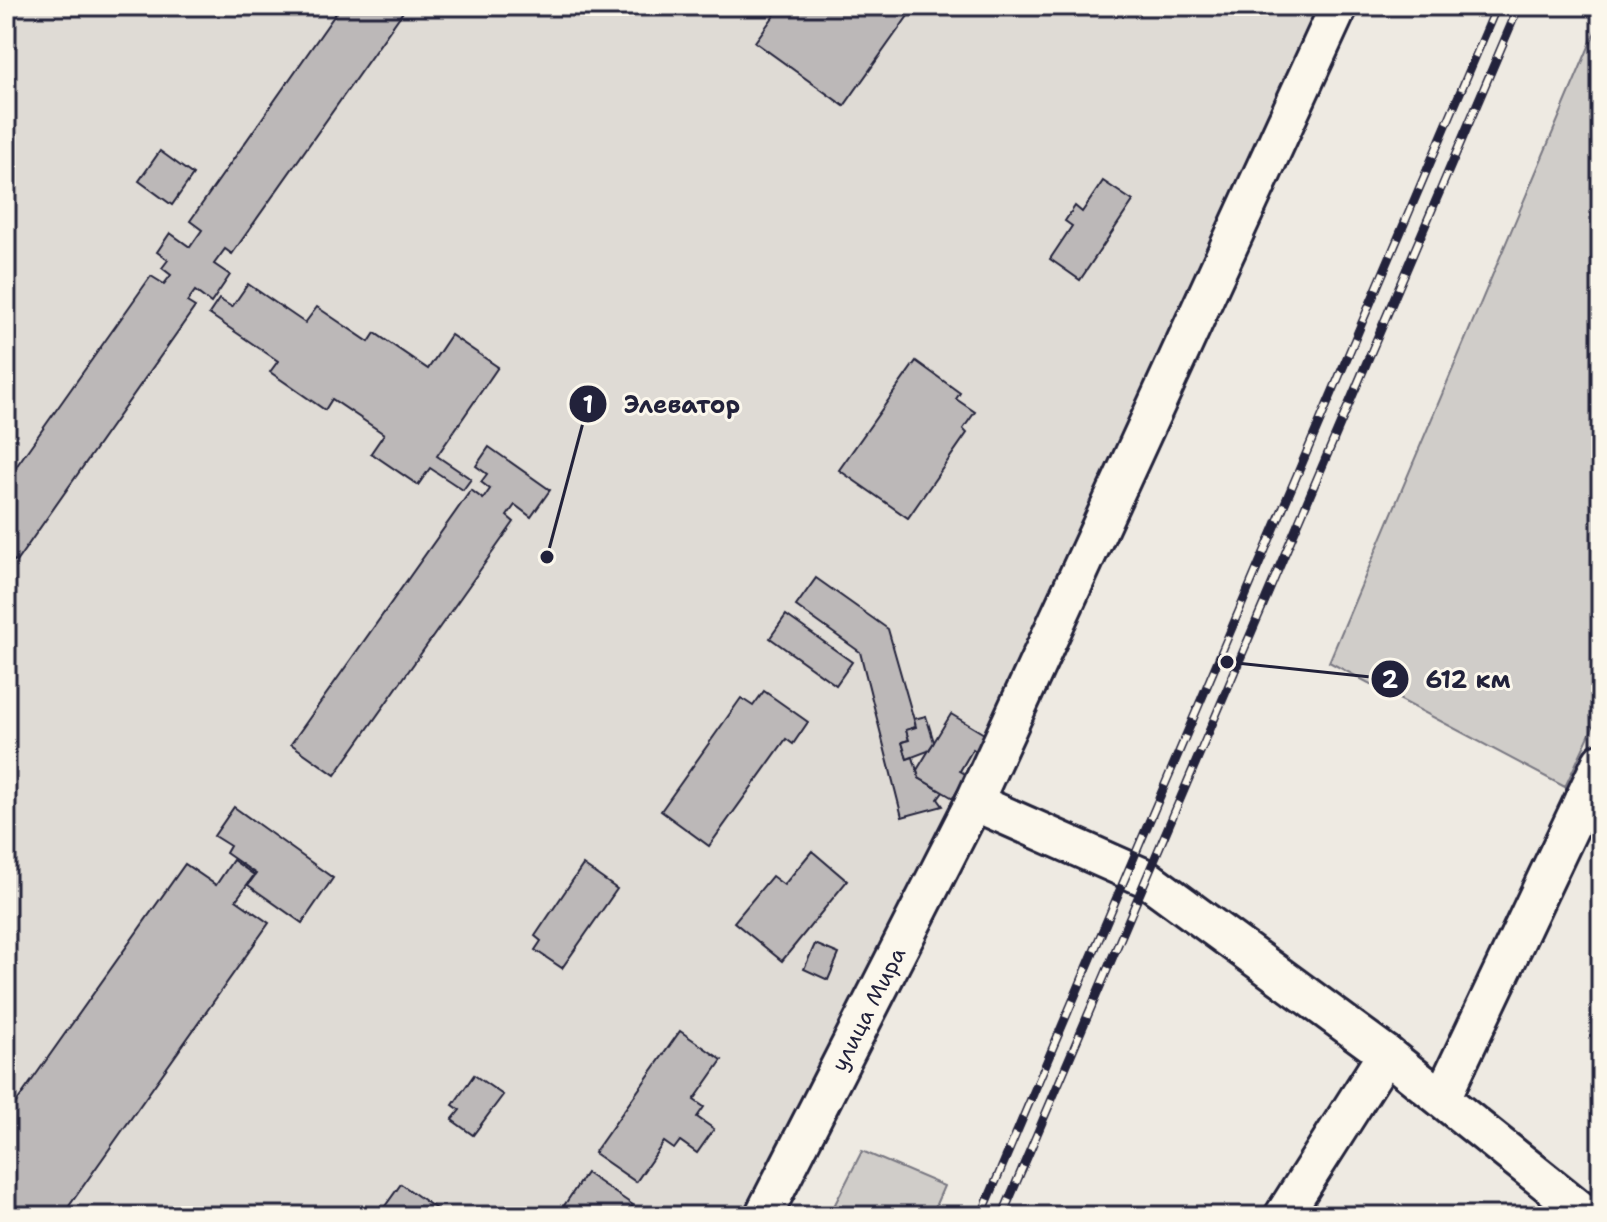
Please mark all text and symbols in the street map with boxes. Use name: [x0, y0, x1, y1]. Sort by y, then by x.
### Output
callout: Элеватор: [568, 380, 756, 428]
text: 1: [583, 389, 593, 421]
text: Элеватор: [624, 389, 740, 421]
callout: 612 км: [1370, 655, 1527, 703]
text: 2: [1382, 664, 1399, 696]
text: 612 км: [1426, 664, 1511, 696]
street label: улица Мира: [825, 942, 912, 1076]

